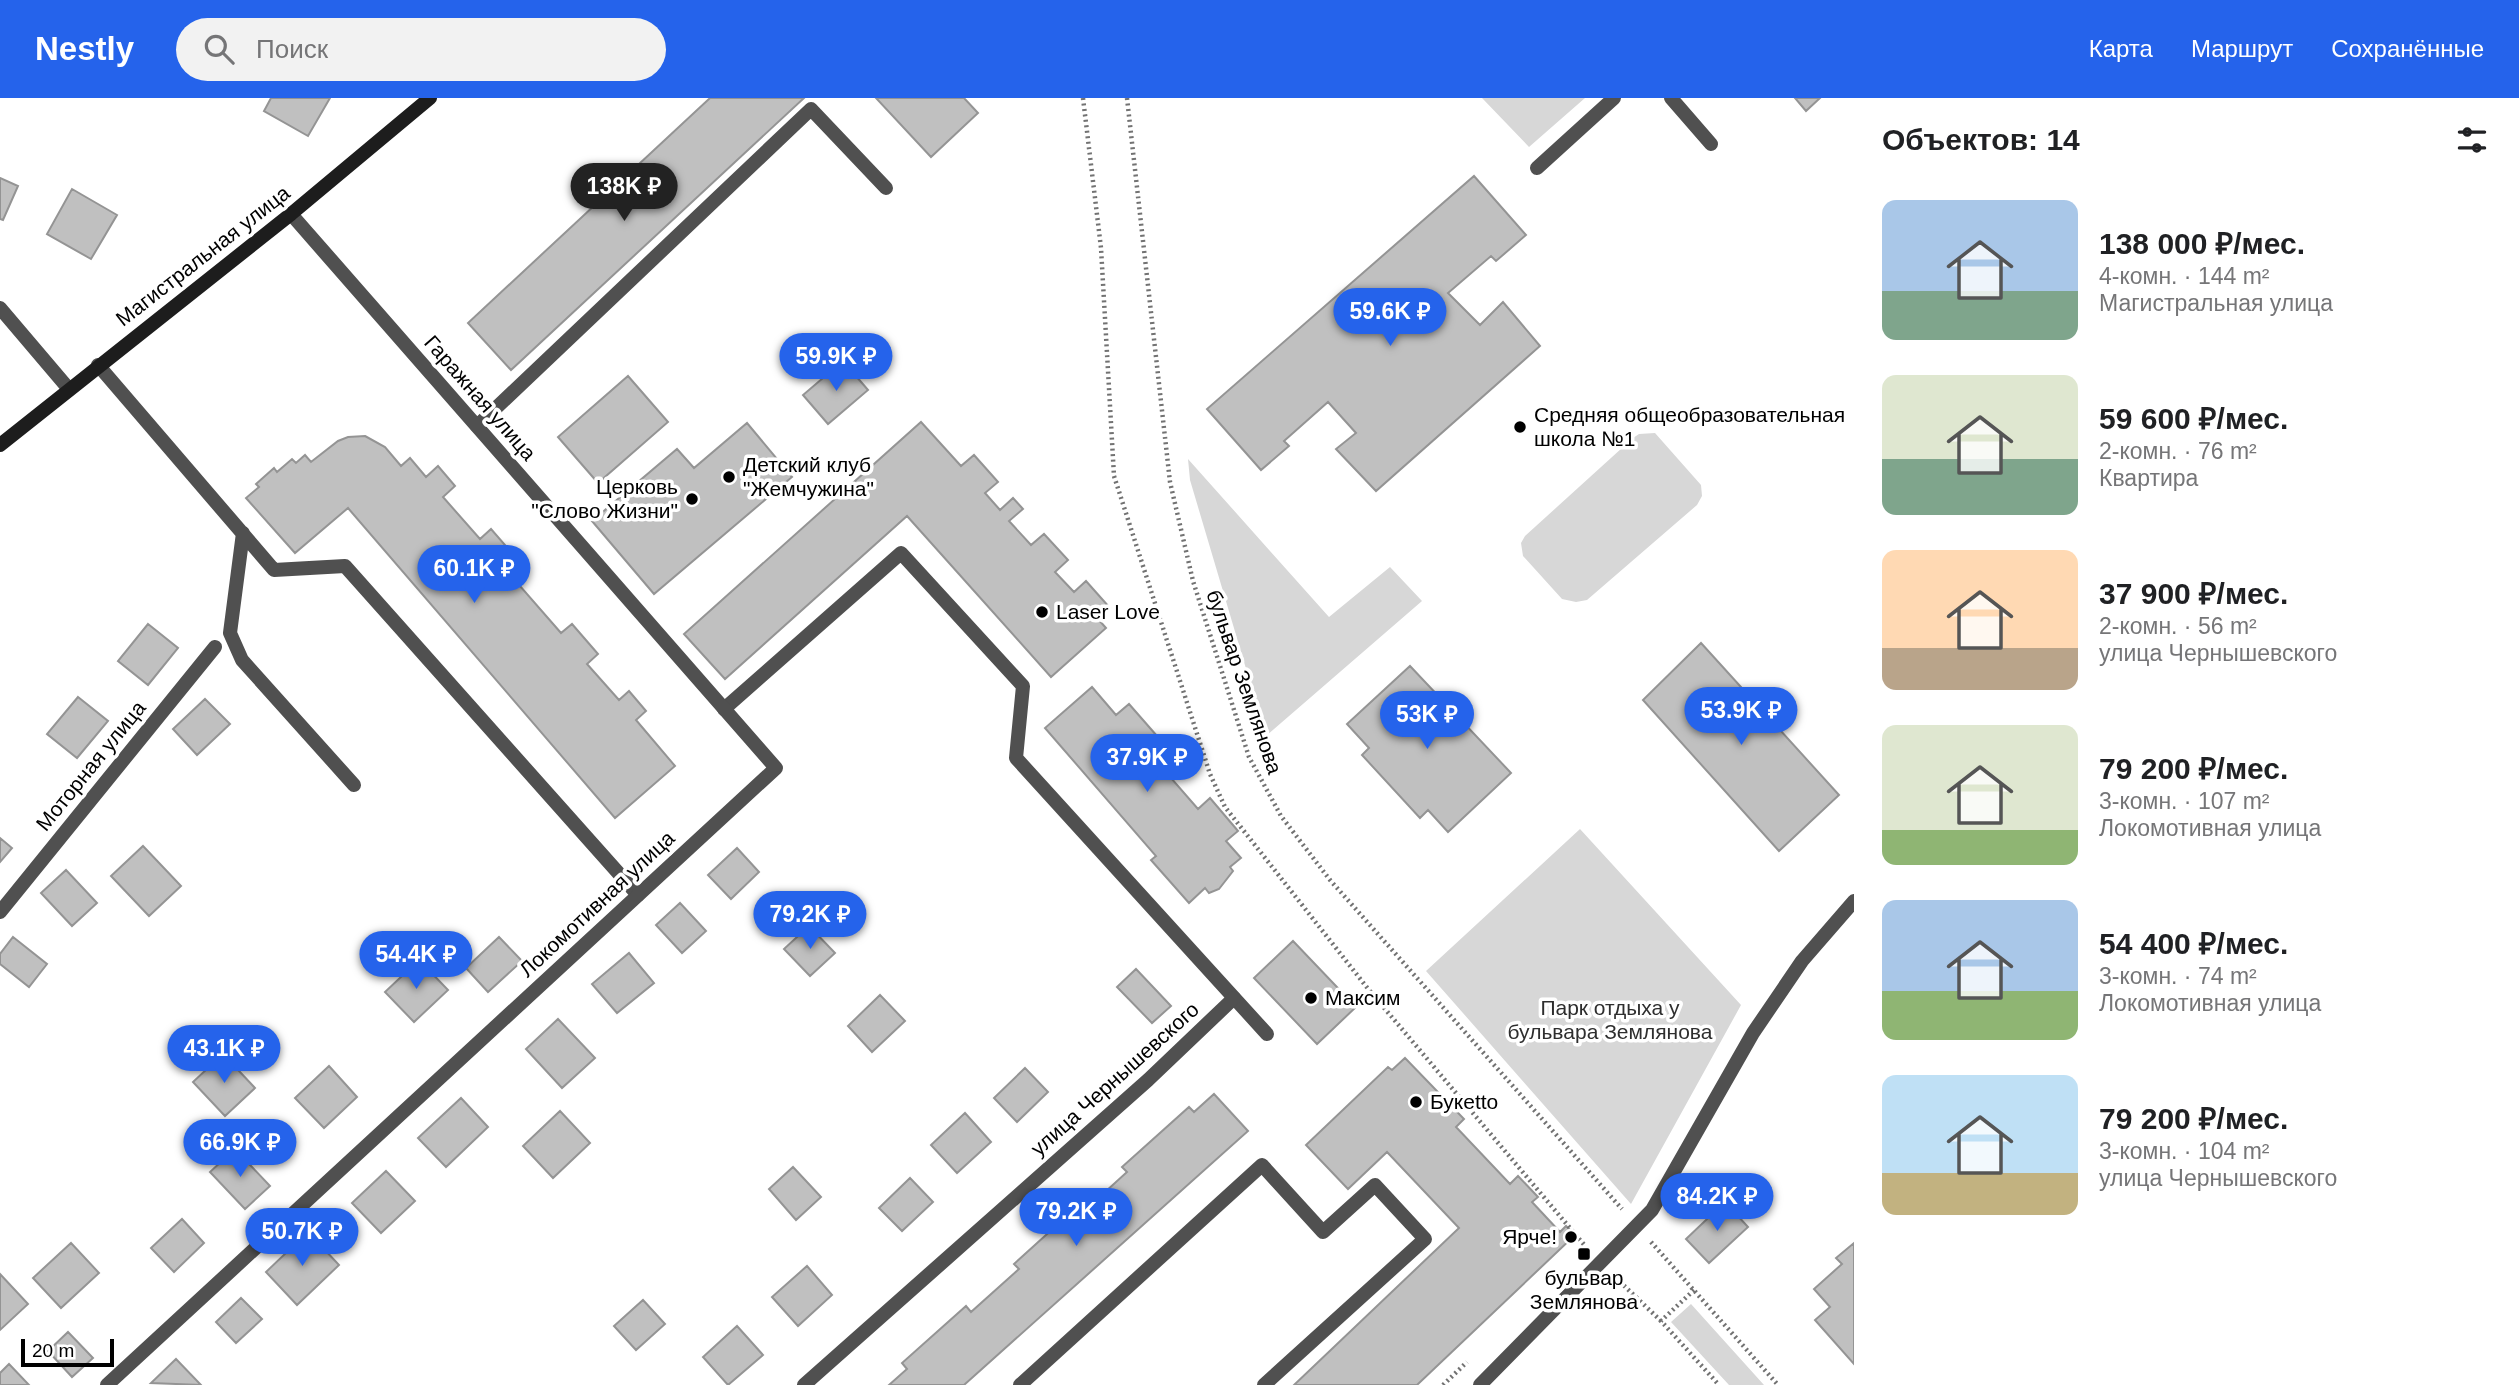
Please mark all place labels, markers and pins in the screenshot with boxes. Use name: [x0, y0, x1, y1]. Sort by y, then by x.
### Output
pin: 138K ₽: [567, 164, 681, 223]
pin: 59.6K ₽: [1325, 288, 1455, 348]
pin: 59.9K ₽: [771, 334, 901, 393]
place label: Средняя общеобразовательная школа №1: [1534, 403, 1845, 450]
marker: Средняя общеобразовательная школа №1: [1512, 419, 1528, 435]
place label: Детский клуб "Жемчужина": [743, 453, 874, 500]
marker: Детский клуб "Жемчужина": [721, 469, 737, 485]
place label: Церковь "Слово Жизни": [531, 475, 678, 522]
marker: Церковь "Слово Жизни": [684, 491, 700, 507]
pin: 60.1K ₽: [409, 546, 539, 605]
place label: Laser Love: [1056, 600, 1160, 623]
marker: Laser Love: [1034, 604, 1050, 620]
pin: 53.9K ₽: [1676, 688, 1806, 747]
pin: 53K ₽: [1378, 692, 1476, 751]
pin: 37.9K ₽: [1082, 734, 1212, 794]
pin: 79.2K ₽: [745, 892, 875, 951]
pin: 54.4K ₽: [351, 932, 481, 991]
place label: Максим: [1325, 986, 1401, 1009]
marker: Максим: [1303, 990, 1319, 1006]
pin: 43.1K ₽: [159, 1026, 289, 1085]
place label: Букеttо: [1430, 1090, 1498, 1113]
marker: Букеttо: [1408, 1094, 1424, 1110]
pin: 66.9K ₽: [175, 1119, 305, 1179]
pin: 84.2K ₽: [1652, 1174, 1782, 1233]
pin: 79.2K ₽: [1011, 1188, 1141, 1248]
pin: 50.7K ₽: [237, 1208, 367, 1268]
place label: Ярче!: [1502, 1225, 1557, 1248]
marker: Ярче!: [1563, 1229, 1579, 1245]
marker: бульвар Землянова: [1576, 1246, 1592, 1262]
place label: бульвар Землянова: [1530, 1266, 1638, 1313]

